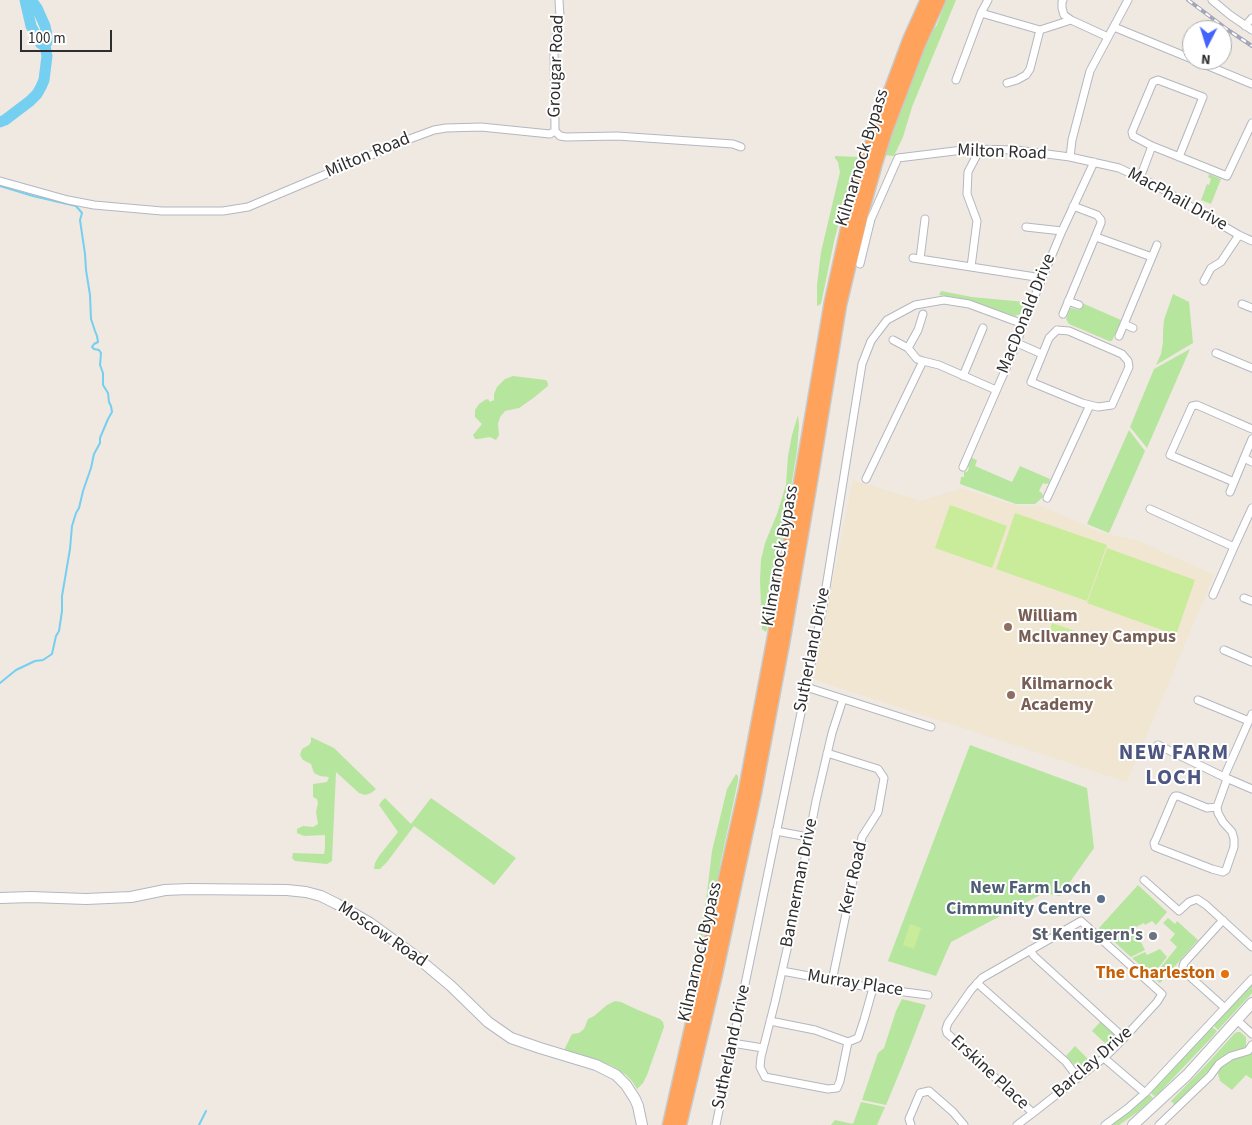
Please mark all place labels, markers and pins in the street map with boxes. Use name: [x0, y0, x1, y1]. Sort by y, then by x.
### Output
place label: William McIlvanney Campus: [1018, 606, 1176, 649]
marker: William McIlvanney Campus: [1002, 621, 1014, 633]
place label: Kilmarnock Academy: [1021, 674, 1113, 716]
marker: Kilmarnock Academy: [1005, 689, 1017, 701]
place label: New Farm Loch Cimmunity Centre: [946, 878, 1091, 921]
marker: New Farm Loch Cimmunity Centre: [1095, 893, 1107, 905]
place label: St Kentigern's: [1032, 925, 1143, 947]
marker: St Kentigern's: [1147, 930, 1159, 942]
place label: The Charleston: [1095, 963, 1215, 985]
marker: The Charleston: [1219, 968, 1231, 980]

